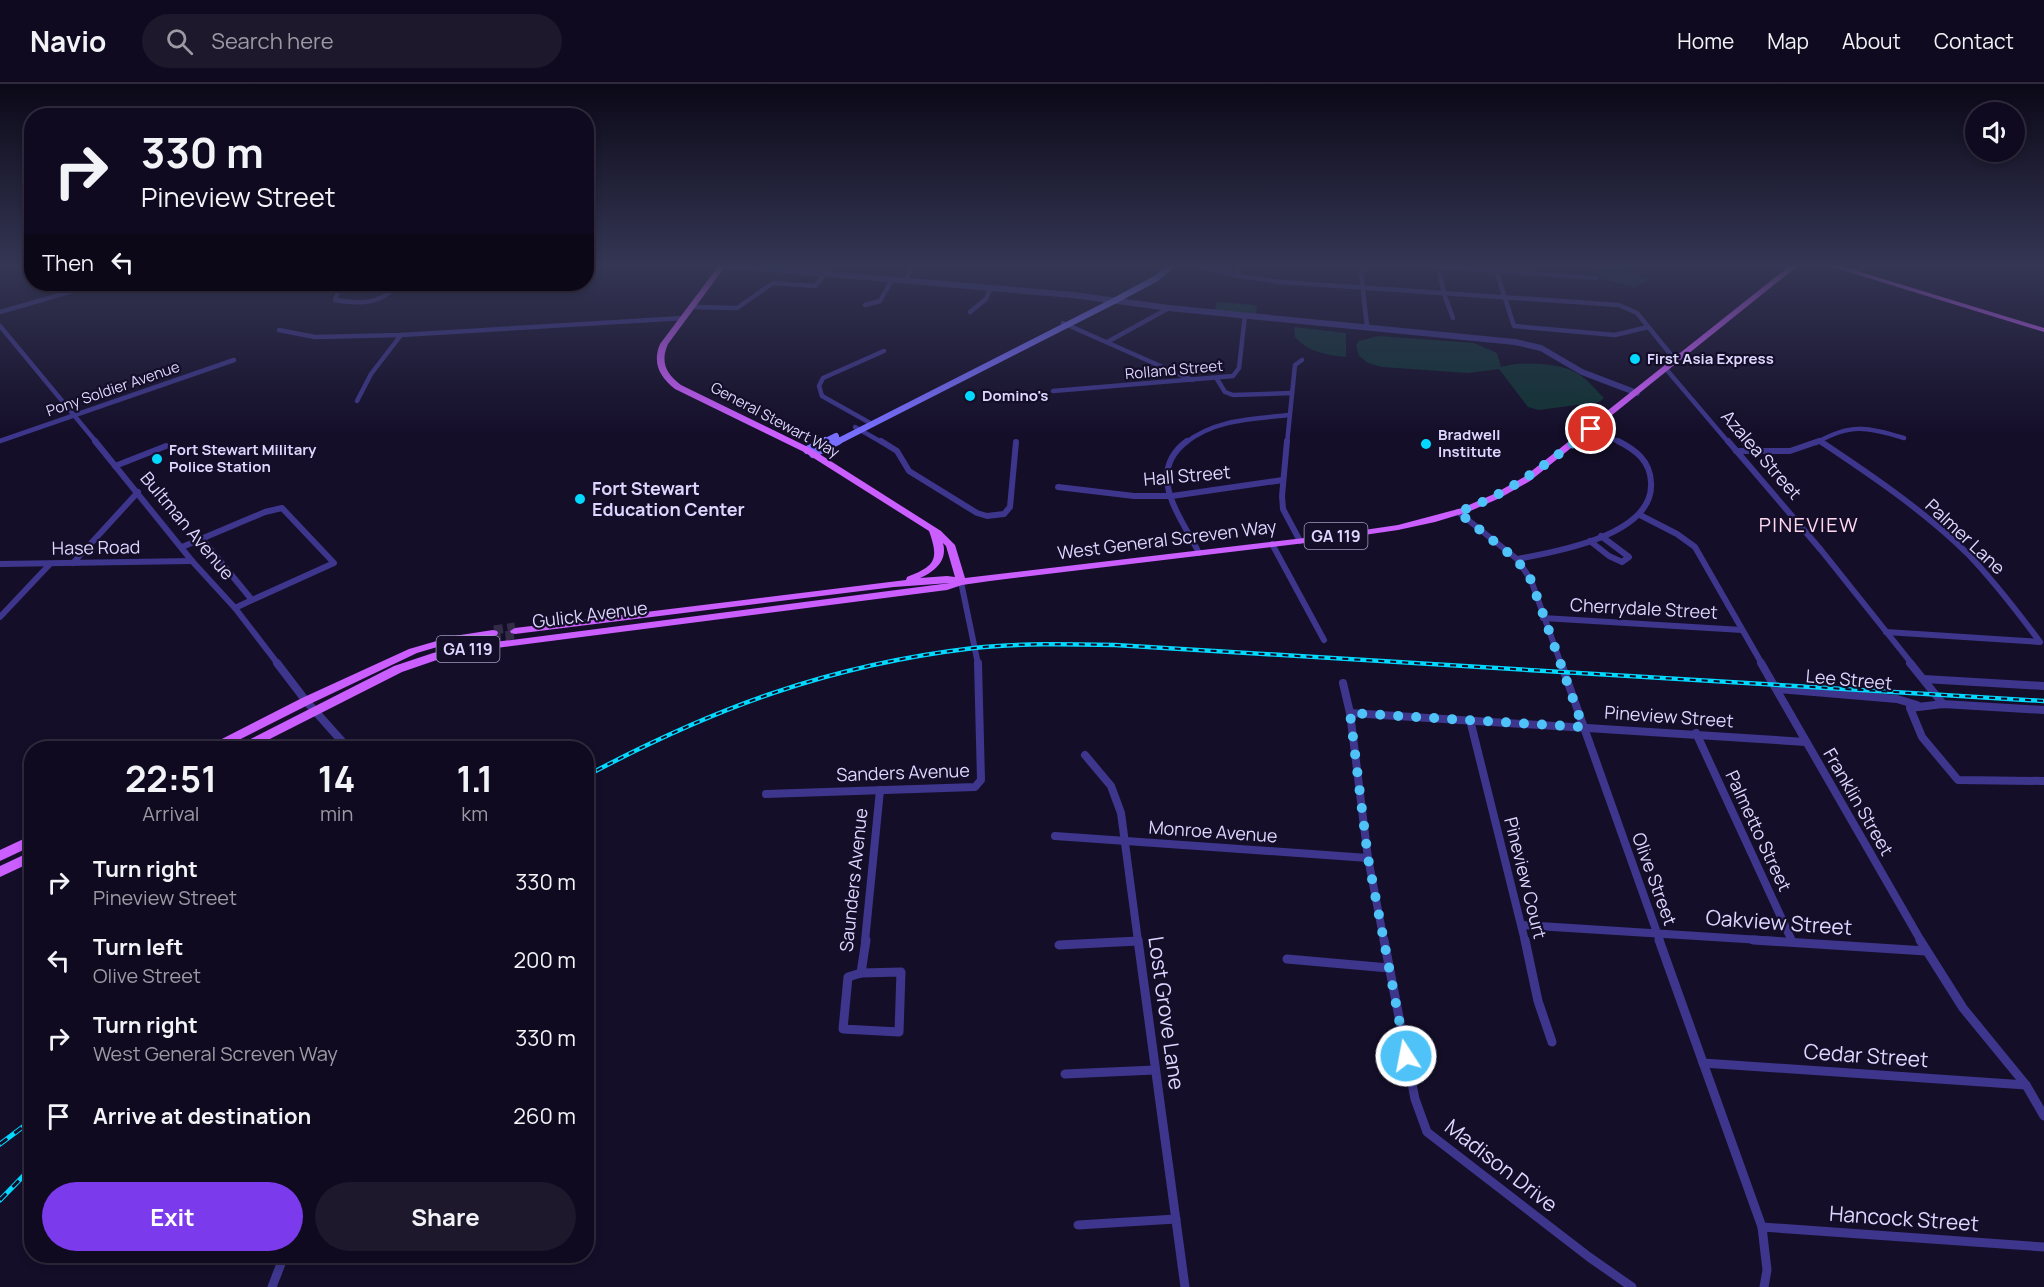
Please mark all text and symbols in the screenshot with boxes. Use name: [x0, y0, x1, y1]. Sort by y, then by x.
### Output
search box: [142, 14, 562, 68]
text: Navio: [30, 22, 106, 60]
icon: search: [163, 25, 196, 58]
text: Search here: [211, 26, 334, 56]
text: Home: [1677, 27, 1734, 55]
text: Map: [1767, 27, 1809, 55]
text: About: [1842, 27, 1901, 55]
text: Contact: [1934, 27, 2014, 55]
map controls: [1965, 102, 2025, 162]
button: sound: [1965, 102, 2025, 162]
text: 330 m: [141, 123, 264, 181]
icon: right: [42, 132, 120, 210]
text: Pineview Street: [141, 178, 336, 215]
icon: left: [106, 246, 139, 279]
text: Then: [42, 248, 94, 278]
place label: First Asia Express: [1647, 348, 1774, 369]
marker: First Asia Express: [1628, 352, 1642, 366]
street label: Rolland Street: [1124, 355, 1224, 384]
street label: Pony Soldier Avenue: [43, 356, 183, 421]
street label: General Stewart Way: [707, 377, 843, 462]
place label: Domino's: [982, 385, 1048, 406]
marker: Domino's: [963, 389, 977, 403]
pin: [1565, 403, 1616, 454]
street label: Azalea Street: [1716, 404, 1807, 504]
icon: arrive: [1574, 412, 1607, 445]
place label: Bradwell Institute: [1438, 424, 1501, 462]
marker: Bradwell Institute: [1419, 437, 1433, 451]
place label: Fort Stewart Military Police Station: [169, 439, 317, 477]
marker: Fort Stewart Military Police Station: [150, 452, 164, 466]
street label: Hall Street: [1142, 459, 1231, 491]
street label: Bultman Avenue: [135, 466, 240, 585]
place label: Fort Stewart Education Center: [592, 476, 745, 521]
marker: Fort Stewart Education Center: [573, 492, 587, 506]
street label: Palmer Lane: [1921, 493, 2011, 579]
district label: PINEVIEW: [1759, 511, 1859, 538]
street label: West General Screven Way: [1056, 514, 1278, 564]
road number: GA 119: [1304, 523, 1368, 549]
street label: Hase Road: [51, 534, 140, 560]
street label: Cherrydale Street: [1570, 592, 1719, 624]
street label: Gulick Avenue: [531, 595, 649, 633]
road number: GA 119: [436, 636, 500, 662]
street label: Lee Street: [1805, 663, 1893, 695]
street label: Pineview Street: [1604, 700, 1735, 732]
street label: Franklin Street: [1818, 743, 1899, 860]
text: 22:51: [125, 754, 217, 803]
text: 14: [318, 754, 356, 803]
text: 1.1: [456, 754, 493, 803]
street label: Sanders Avenue: [836, 758, 970, 786]
street label: Palmetto Street: [1720, 766, 1797, 895]
text: Arrival: [142, 800, 199, 827]
text: min: [320, 800, 353, 827]
text: km: [461, 800, 488, 827]
street label: Saunders Avenue: [834, 807, 872, 953]
street label: Pineview Court: [1499, 814, 1553, 941]
street label: Monroe Avenue: [1148, 815, 1278, 847]
street label: Olive Street: [1627, 829, 1683, 928]
text: Turn right: [93, 854, 198, 884]
icon: right: [42, 866, 75, 899]
text: 330 m: [515, 867, 576, 897]
text: Pineview Street: [93, 884, 237, 911]
street label: Oakview Street: [1705, 903, 1853, 941]
text: Turn left: [93, 932, 183, 962]
street label: Lost Grove Lane: [1142, 934, 1192, 1091]
icon: left: [42, 944, 75, 977]
text: 200 m: [514, 945, 576, 975]
text: Olive Street: [93, 962, 201, 989]
text: Turn right: [93, 1010, 198, 1040]
icon: right: [42, 1022, 75, 1055]
text: 330 m: [515, 1023, 576, 1053]
position arrow: [1374, 1024, 1438, 1088]
street label: Cedar Street: [1803, 1037, 1929, 1073]
text: West General Screven Way: [93, 1040, 338, 1067]
icon: arrive: [42, 1100, 75, 1133]
text: Arrive at destination: [93, 1101, 311, 1131]
text: 260 m: [513, 1101, 576, 1131]
street label: Madison Drive: [1439, 1112, 1564, 1218]
button: Exit: [42, 1182, 303, 1251]
button: Share: [315, 1182, 576, 1251]
street label: Hancock Street: [1828, 1199, 1980, 1237]

